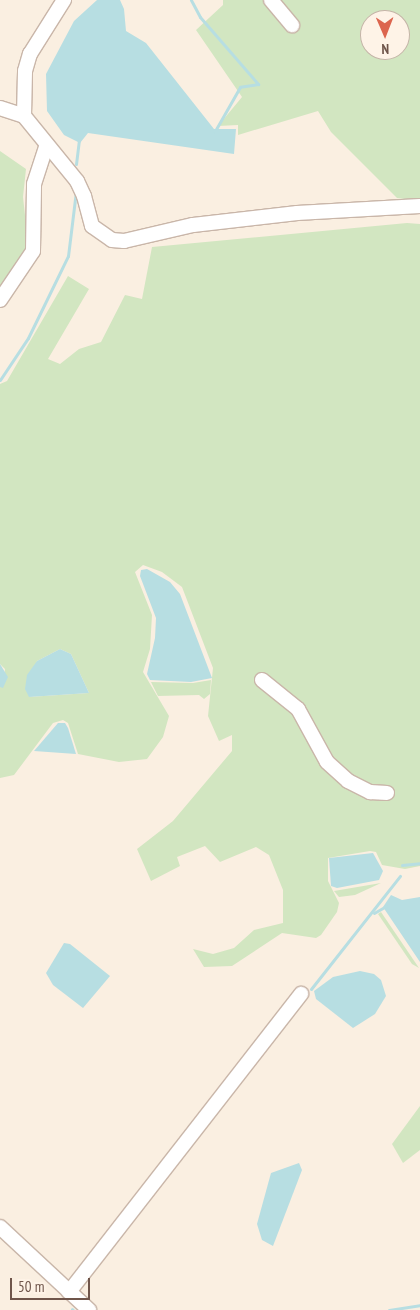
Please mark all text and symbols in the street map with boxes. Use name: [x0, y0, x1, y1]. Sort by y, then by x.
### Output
north arrow: [360, 10, 410, 60]
text: N: [381, 40, 389, 58]
scale bar: [12, 1268, 92, 1300]
text: 50 m: [18, 1277, 44, 1296]

